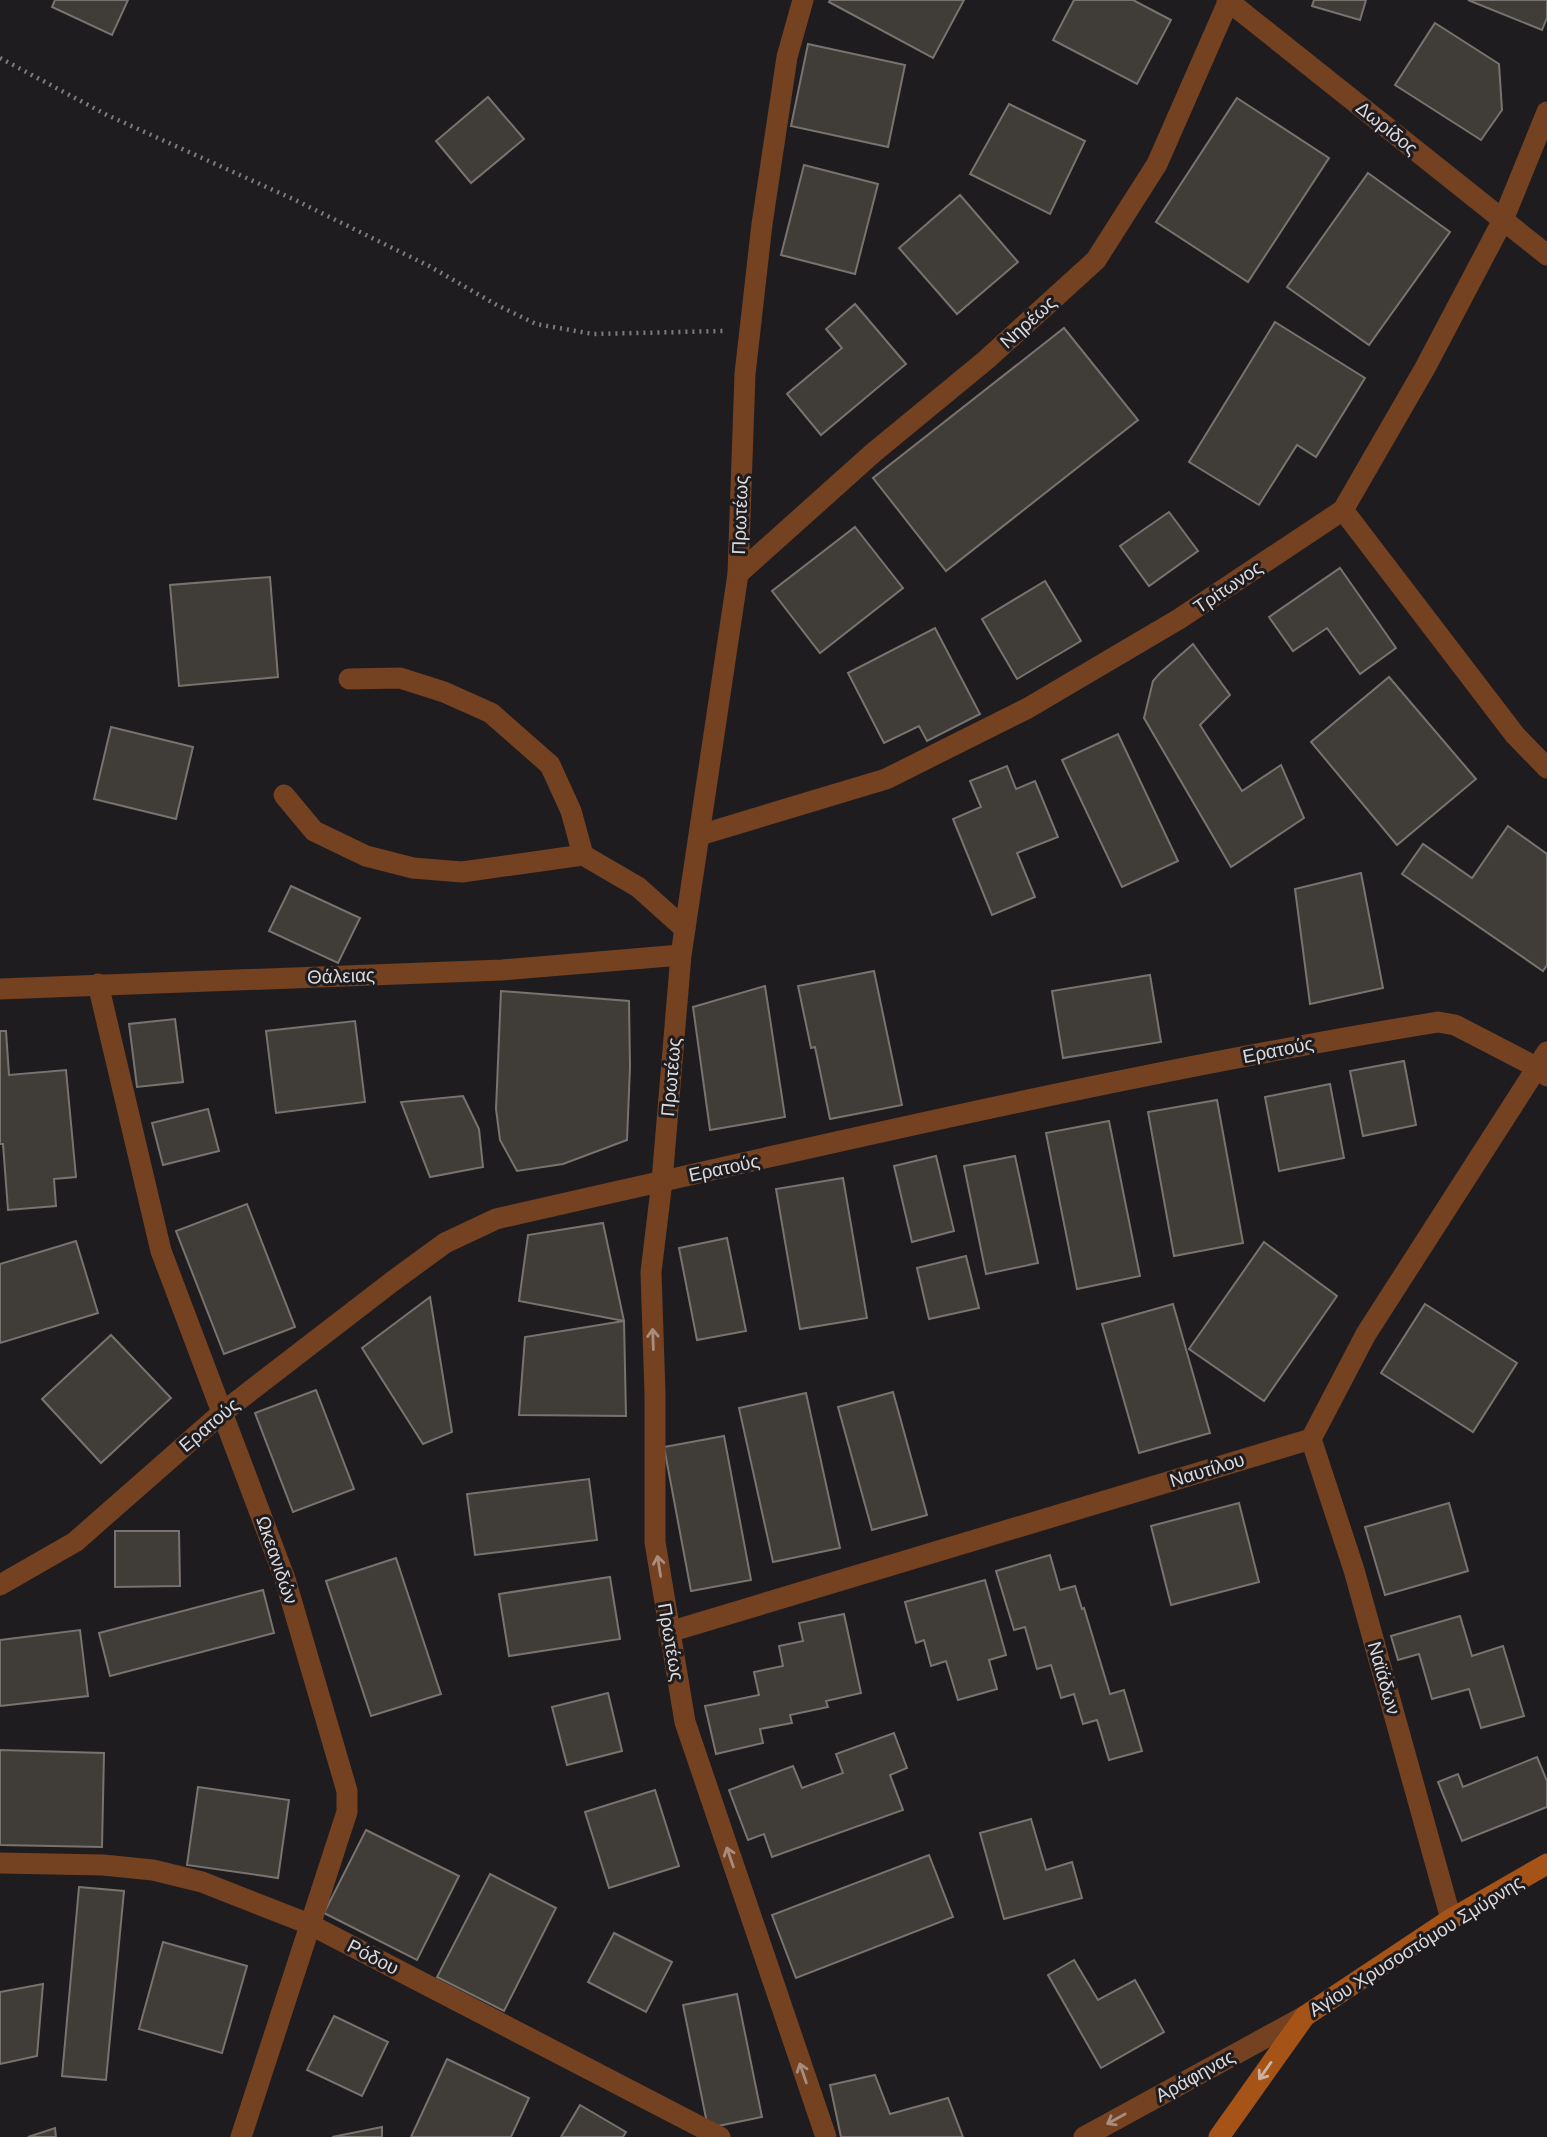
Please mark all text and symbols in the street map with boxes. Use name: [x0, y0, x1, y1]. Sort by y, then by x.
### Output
street label: Δωρίδος: [1352, 97, 1422, 159]
street label: Νηρέως: [996, 292, 1060, 352]
street label: Πρωτέως: [728, 475, 752, 555]
street label: Τρίτωνος: [1190, 557, 1266, 617]
street label: Θάλειας: [307, 964, 375, 988]
street label: Ερατούς: [1241, 1033, 1315, 1067]
street label: Πρωτέως: [657, 1037, 685, 1117]
street label: Ερατούς: [687, 1150, 761, 1186]
one-way arrow: [646, 1327, 660, 1350]
street label: Ερατούς: [175, 1394, 243, 1456]
street label: Ναυτίλου: [1167, 1449, 1247, 1491]
street label: Ωκεανιδών: [252, 1513, 302, 1607]
one-way arrow: [652, 1555, 665, 1578]
street label: Πρωτέως: [654, 1601, 688, 1683]
street label: Ναϊάδων: [1364, 1639, 1404, 1717]
one-way arrow: [723, 1847, 736, 1869]
street label: Αγίου Χρυσοστόμου Σμύρνης: [1305, 1871, 1527, 2021]
street label: Ρόδου: [344, 1935, 402, 1979]
street label: Αράφηνας: [1152, 2046, 1238, 2106]
one-way arrow: [1258, 2061, 1272, 2080]
one-way arrow: [796, 2062, 808, 2084]
one-way arrow: [1107, 2113, 1127, 2127]

